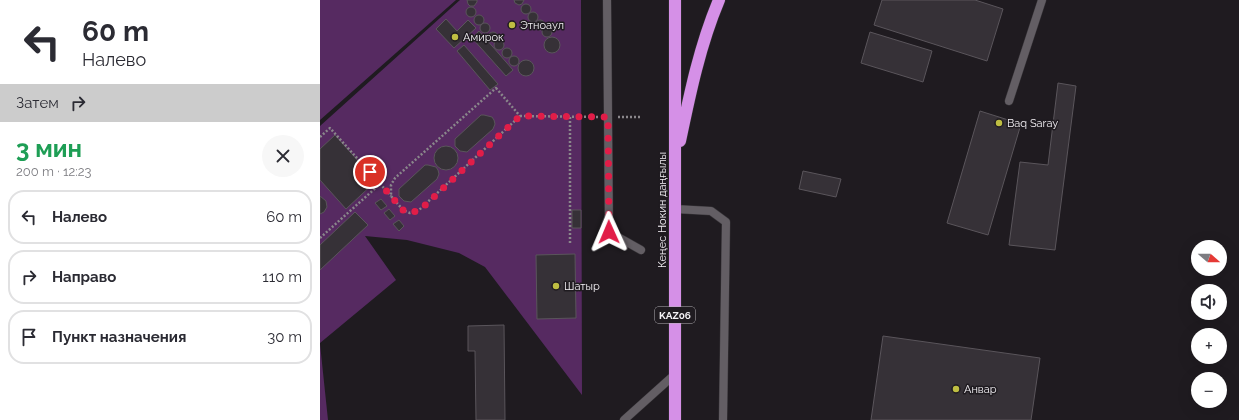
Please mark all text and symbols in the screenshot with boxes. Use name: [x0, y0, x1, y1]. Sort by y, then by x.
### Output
text: 60 m: [82, 15, 149, 48]
icon: left: [16, 16, 68, 68]
place label: Этноаул: [520, 19, 564, 32]
marker: Этноаул: [507, 20, 517, 30]
place label: Амирок: [463, 31, 504, 44]
marker: Амирок: [450, 32, 460, 42]
text: Налево: [82, 49, 146, 70]
icon: right: [67, 92, 89, 114]
text: Затем: [16, 94, 59, 112]
place label: Baq Saray: [1007, 117, 1058, 130]
marker: Baq Saray: [994, 118, 1004, 128]
text: 3 мин: [16, 134, 82, 163]
button: close: [262, 135, 304, 177]
street label: Кеңес Нокин даңғылы: [656, 152, 669, 268]
pin: [353, 155, 387, 189]
icon: arrive: [359, 161, 381, 183]
text: 200 m · 12:23: [16, 164, 92, 179]
icon: left: [18, 206, 40, 228]
text: Налево: [52, 208, 107, 226]
text: 60 m: [266, 208, 302, 226]
position arrow: [588, 211, 630, 253]
north arrow: [1191, 240, 1227, 276]
map controls: [1191, 240, 1227, 408]
icon: right: [18, 266, 40, 288]
text: Направо: [52, 268, 116, 286]
text: 110 m: [262, 268, 302, 286]
place label: Шатыр: [564, 280, 600, 293]
marker: Шатыр: [551, 281, 561, 291]
button: sound: [1191, 284, 1227, 320]
road number: KАZ06: [655, 307, 695, 323]
icon: arrive: [18, 326, 40, 348]
text: Пункт назначения: [52, 328, 186, 346]
text: 30 m: [267, 328, 302, 346]
button: +: [1191, 328, 1227, 364]
button: −: [1191, 372, 1227, 408]
place label: Анвар: [964, 383, 997, 396]
marker: Анвар: [951, 384, 961, 394]

